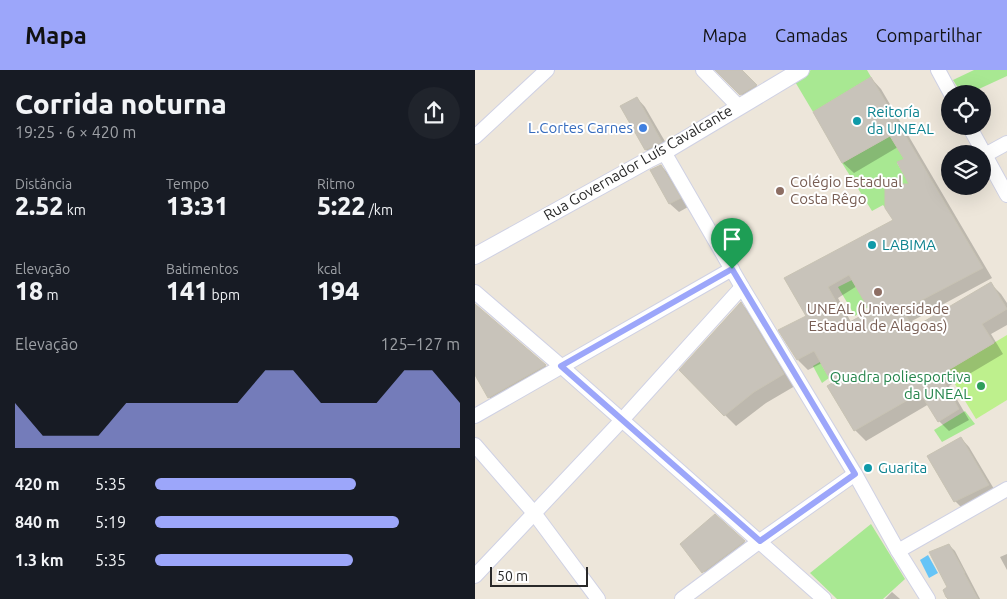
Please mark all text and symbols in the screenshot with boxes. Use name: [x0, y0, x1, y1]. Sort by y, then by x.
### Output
text: Mapa: [25, 22, 87, 49]
text: Mapa: [702, 25, 747, 45]
text: Camadas: [775, 25, 848, 45]
text: Compartilhar: [876, 25, 982, 45]
map controls: [941, 85, 991, 195]
button: locate: [941, 85, 991, 135]
button: share: [408, 87, 460, 139]
text: Corrida noturna: [15, 88, 227, 119]
street label: Rua Governador Luís Cavalcante: [540, 101, 735, 224]
place label: Reitoría da UNEAL: [867, 103, 934, 137]
marker: Reitoría da UNEAL: [851, 115, 863, 127]
place label: L.Cortes Carnes: [528, 119, 633, 136]
marker: L.Cortes Carnes: [637, 122, 649, 134]
text: 19:25 · 6 × 420 m: [15, 123, 136, 141]
button: layers: [941, 145, 991, 195]
place label: Colégio Estadual Costa Rêgo: [790, 173, 902, 207]
text: Distância: [15, 176, 72, 192]
text: Tempo: [166, 176, 209, 192]
text: Ritmo: [317, 176, 355, 192]
marker: Colégio Estadual Costa Rêgo: [774, 185, 786, 197]
text: 2.52: [15, 192, 63, 220]
text: 13:31: [166, 192, 229, 220]
text: 5:22: [317, 192, 365, 220]
text: km: [63, 202, 86, 218]
text: /km: [365, 202, 393, 218]
pin: [711, 218, 753, 269]
icon: arrive: [718, 225, 746, 253]
place label: LABIMA: [882, 236, 936, 253]
marker: LABIMA: [866, 239, 878, 251]
text: Elevação: [15, 261, 70, 277]
text: Batimentos: [166, 261, 239, 277]
text: kcal: [317, 261, 341, 277]
text: 18: [15, 277, 43, 305]
text: 141: [166, 277, 208, 305]
text: 194: [317, 277, 359, 305]
marker: UNEAL (Universidade Estadual de Alagoas): [872, 286, 884, 298]
text: m: [43, 287, 59, 303]
text: bpm: [208, 287, 240, 303]
place label: UNEAL (Universidade Estadual de Alagoas): [807, 300, 949, 334]
text: Elevação: [15, 335, 78, 353]
text: 125–127 m: [380, 335, 460, 353]
place label: Quadra poliesportiva da UNEAL: [830, 368, 971, 402]
marker: Quadra poliesportiva da UNEAL: [975, 380, 987, 392]
place label: Guarita: [878, 459, 927, 476]
marker: Guarita: [862, 462, 874, 474]
text: 420 m: [15, 475, 60, 493]
text: 5:35: [95, 475, 126, 493]
text: 840 m: [15, 513, 60, 531]
text: 5:19: [95, 513, 126, 531]
text: 1.3 km: [15, 551, 64, 569]
text: 5:35: [95, 551, 126, 569]
scale bar: [490, 564, 587, 587]
text: 50 m: [497, 568, 528, 584]

